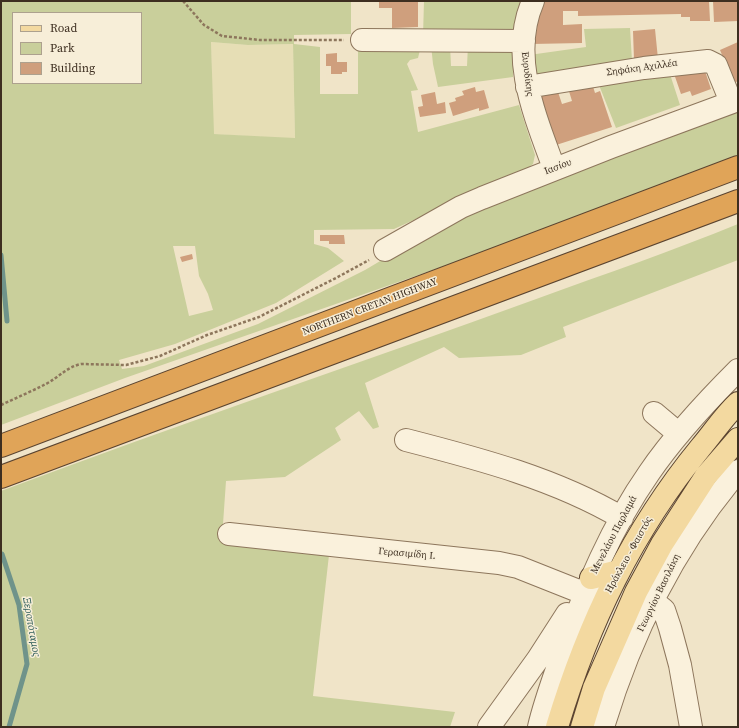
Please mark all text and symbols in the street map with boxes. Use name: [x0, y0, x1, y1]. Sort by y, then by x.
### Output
legend: [12, 12, 142, 84]
text: Road: [50, 20, 77, 36]
text: Park: [50, 40, 75, 56]
street label: Ευρυδίκης: [518, 51, 536, 97]
street label: Σηφάκη Αχιλλέα: [606, 57, 678, 79]
text: Building: [50, 60, 95, 76]
street label: Ιασίου: [543, 156, 573, 178]
street label: NORTHERN CRETAN HIGHWAY: [301, 276, 439, 338]
street label: Μενελάου Παρλαμά: [588, 494, 640, 576]
street label: Ηράκλειο - Φαιστός: [603, 515, 655, 595]
street label: Γερασιμίδη Ι.: [378, 546, 436, 562]
street label: Γεωργίου Βασιλάκη: [635, 552, 683, 634]
water label: Ξεροπόταμος: [19, 596, 43, 658]

